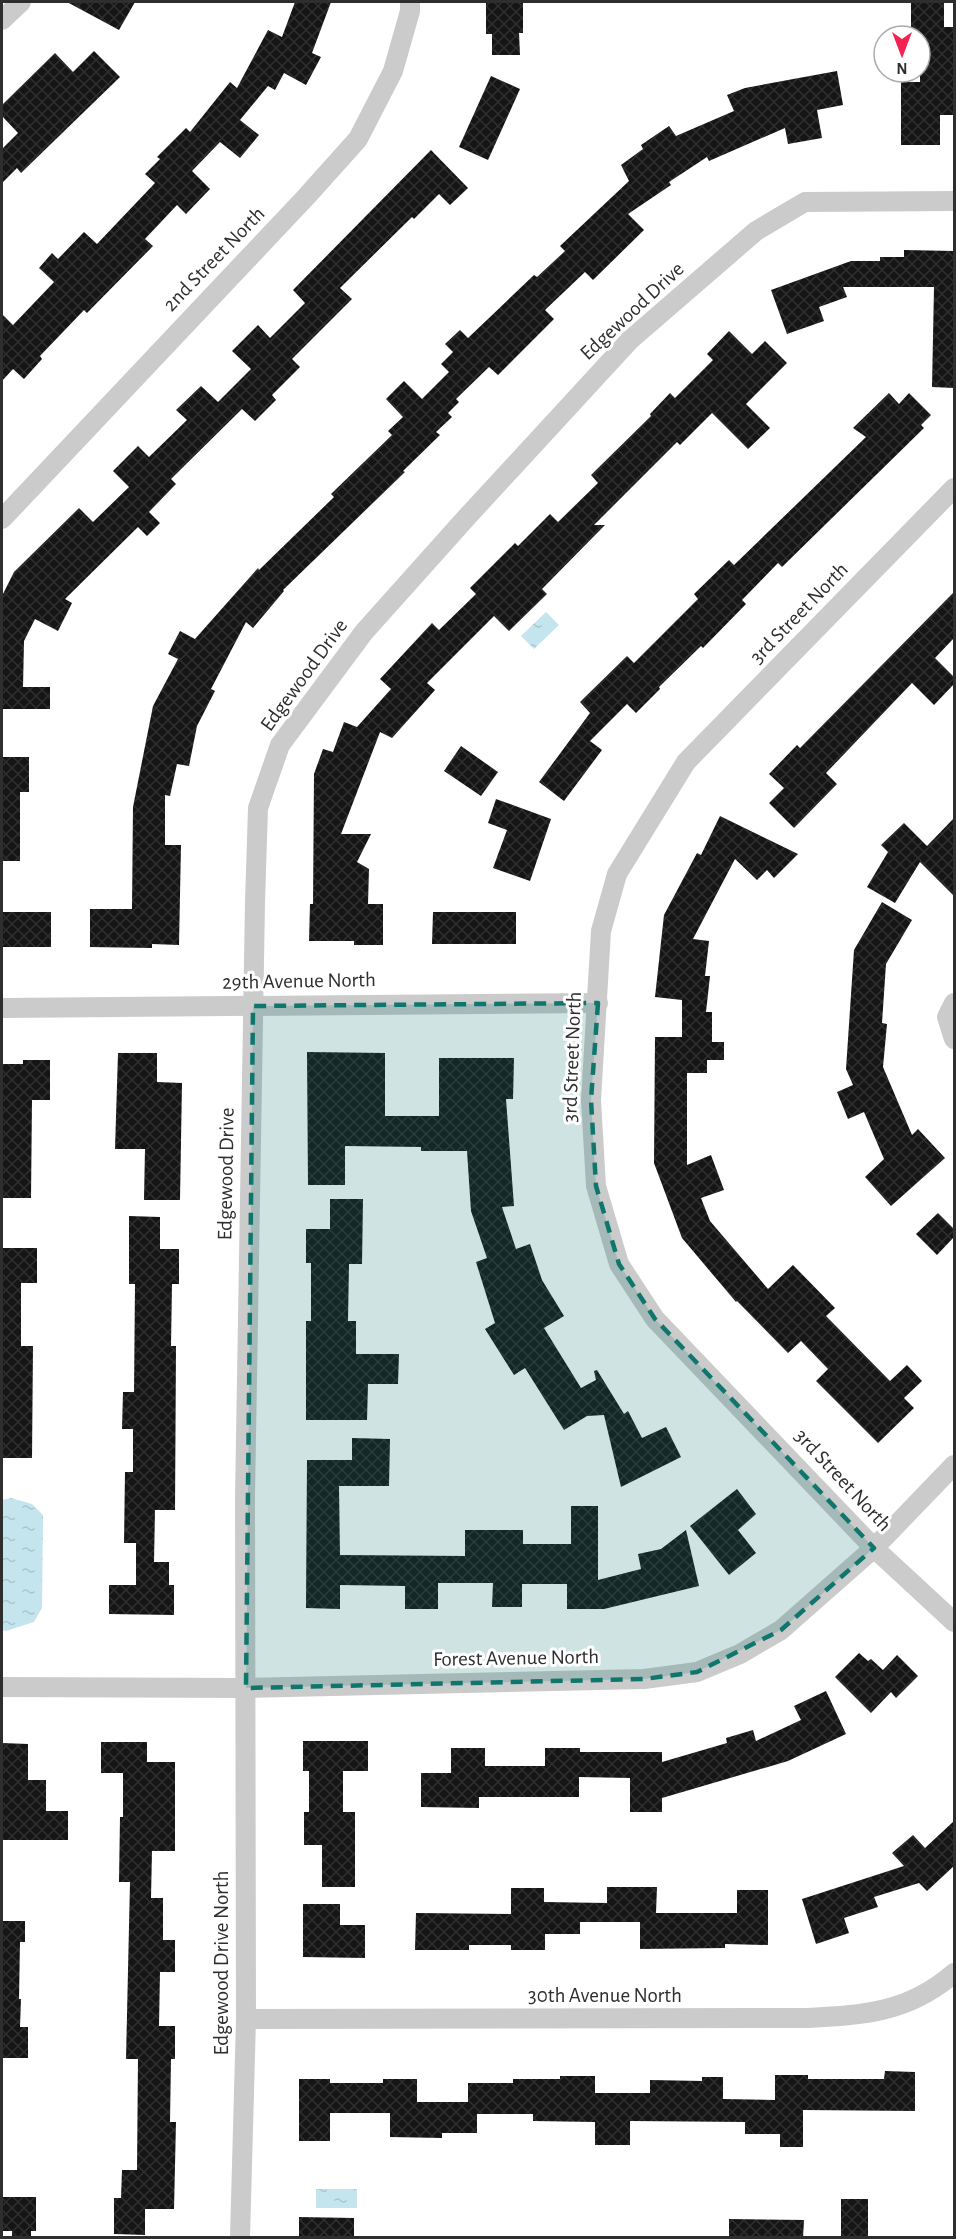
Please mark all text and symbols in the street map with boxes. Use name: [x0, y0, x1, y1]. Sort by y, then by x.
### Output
north arrow: [872, 24, 932, 84]
text: N: [896, 60, 908, 76]
street label: 2nd Street North: [159, 203, 269, 315]
street label: Edgewood Drive: [576, 258, 688, 364]
street label: 3rd Street North: [746, 559, 852, 667]
street label: Edgewood Drive: [256, 615, 352, 735]
street label: 29th Avenue North: [222, 969, 376, 993]
street label: 3rd Street North: [559, 991, 585, 1123]
street label: Edgewood Drive: [214, 1107, 238, 1241]
street label: 3rd Street North: [791, 1425, 895, 1535]
street label: Forest Avenue North: [433, 1646, 599, 1670]
street label: Edgewood Drive North: [211, 1871, 232, 2055]
street label: 30th Avenue North: [528, 1985, 682, 2006]

